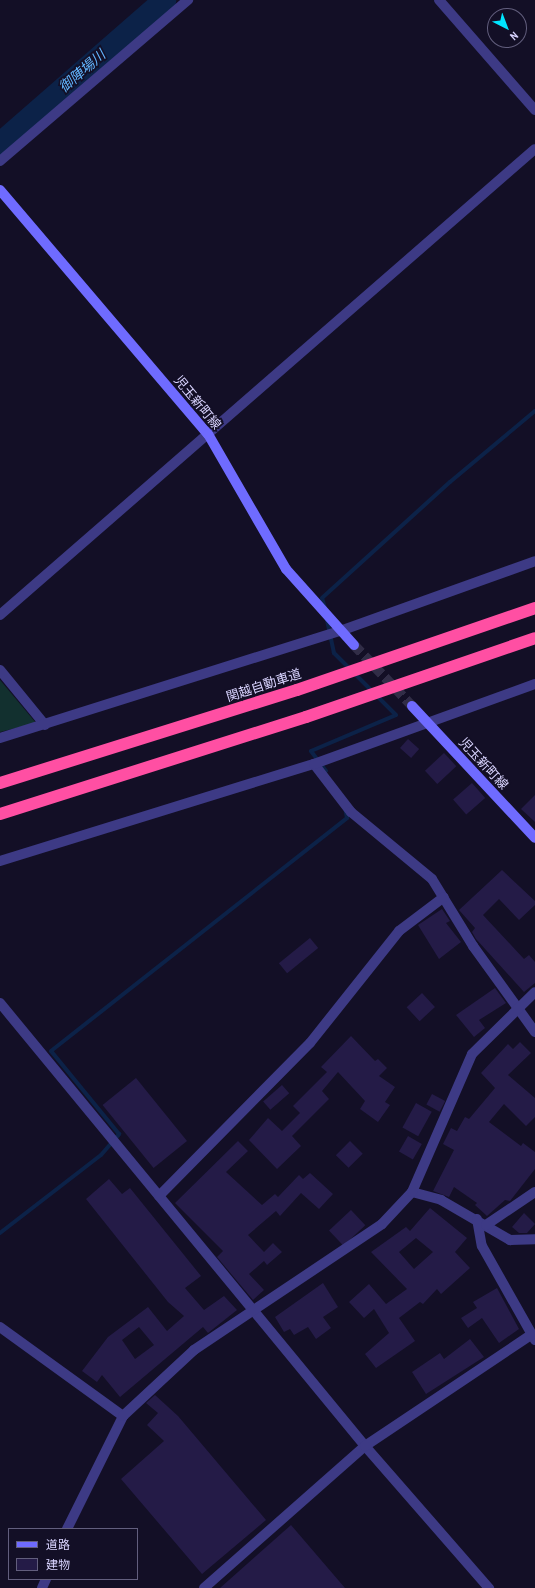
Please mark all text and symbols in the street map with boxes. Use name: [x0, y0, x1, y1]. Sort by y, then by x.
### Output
north arrow: [487, 8, 527, 48]
text: N: [507, 29, 521, 44]
water label: 御陣場川: [55, 46, 109, 96]
street label: 児玉新町線: [170, 373, 224, 433]
street label: 関越自動車道: [224, 667, 304, 705]
street label: 児玉新町線: [455, 735, 511, 793]
legend: [8, 1528, 138, 1580]
text: 道路: [46, 1537, 70, 1553]
text: 建物: [46, 1557, 70, 1573]

